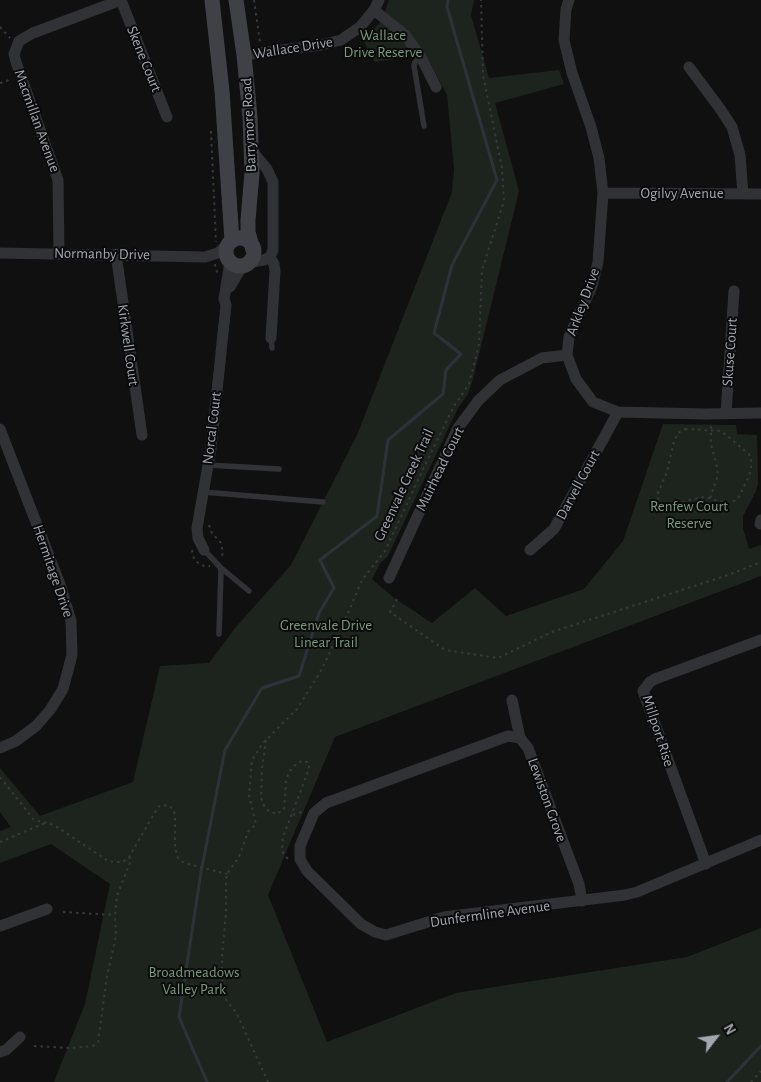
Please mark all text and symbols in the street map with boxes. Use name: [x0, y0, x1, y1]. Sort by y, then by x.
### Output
street label: Skene Court: [123, 23, 165, 95]
park label: Wallace Drive Reserve: [344, 26, 422, 61]
street label: Wallace Drive: [252, 33, 334, 63]
street label: Macmillan Avenue: [10, 67, 64, 175]
street label: Barrymore Road: [238, 77, 260, 173]
street label: Ogilvy Avenue: [640, 184, 724, 202]
street label: Normanby Drive: [54, 244, 150, 264]
street label: Arkley Drive: [562, 266, 604, 338]
street label: Kirkwell Court: [113, 303, 143, 387]
street label: Skuse Court: [719, 317, 741, 387]
street label: Norcal Court: [199, 391, 225, 465]
street label: Muirhead Court: [412, 424, 468, 514]
street label: Greenvale Creek Trail: [370, 426, 438, 544]
street label: Darvell Court: [552, 447, 604, 523]
park label: Renfew Court Reserve: [650, 497, 728, 532]
street label: Hermitage Drive: [29, 522, 77, 620]
park label: Greenvale Drive Linear Trail: [280, 616, 372, 651]
street label: Millport Rise: [638, 693, 678, 769]
street label: Lewiston Grove: [523, 756, 571, 844]
street label: Dunfermline Avenue: [429, 897, 551, 931]
park label: Broadmeadows Valley Park: [148, 963, 240, 998]
north arrow: [691, 1012, 741, 1062]
text: N: [720, 1022, 737, 1037]

